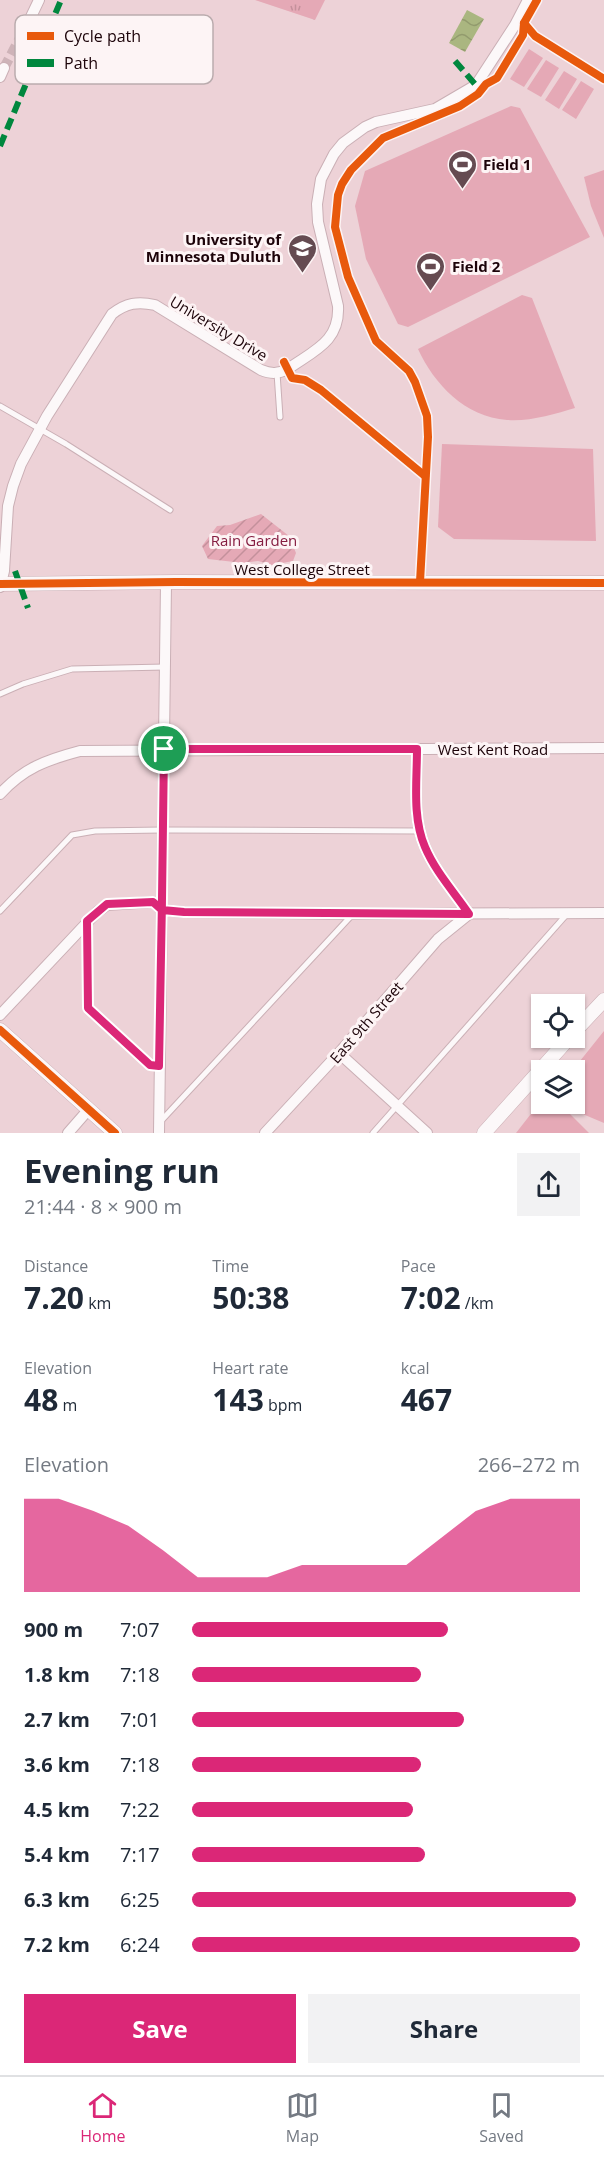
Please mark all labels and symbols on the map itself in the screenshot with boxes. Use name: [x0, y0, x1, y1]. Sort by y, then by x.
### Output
legend: [15, 15, 213, 84]
text: Cycle path: [64, 25, 141, 47]
text: Path: [64, 52, 98, 74]
sports icon: Field 1: [446, 148, 478, 190]
place label: Field 1: [483, 154, 531, 174]
place label: University of Minnesota Duluth: [146, 229, 282, 266]
school or university icon: University of Minnesota Duluth: [286, 232, 318, 274]
sports icon: Field 2: [415, 250, 447, 292]
place label: Field 2: [452, 256, 501, 276]
street label: University Drive: [167, 291, 271, 365]
park label: Rain Garden: [211, 530, 297, 550]
street label: West College Street: [234, 559, 370, 579]
pin: [138, 723, 189, 774]
street label: West Kent Road: [438, 739, 548, 759]
street label: East 9th Street: [325, 977, 407, 1067]

